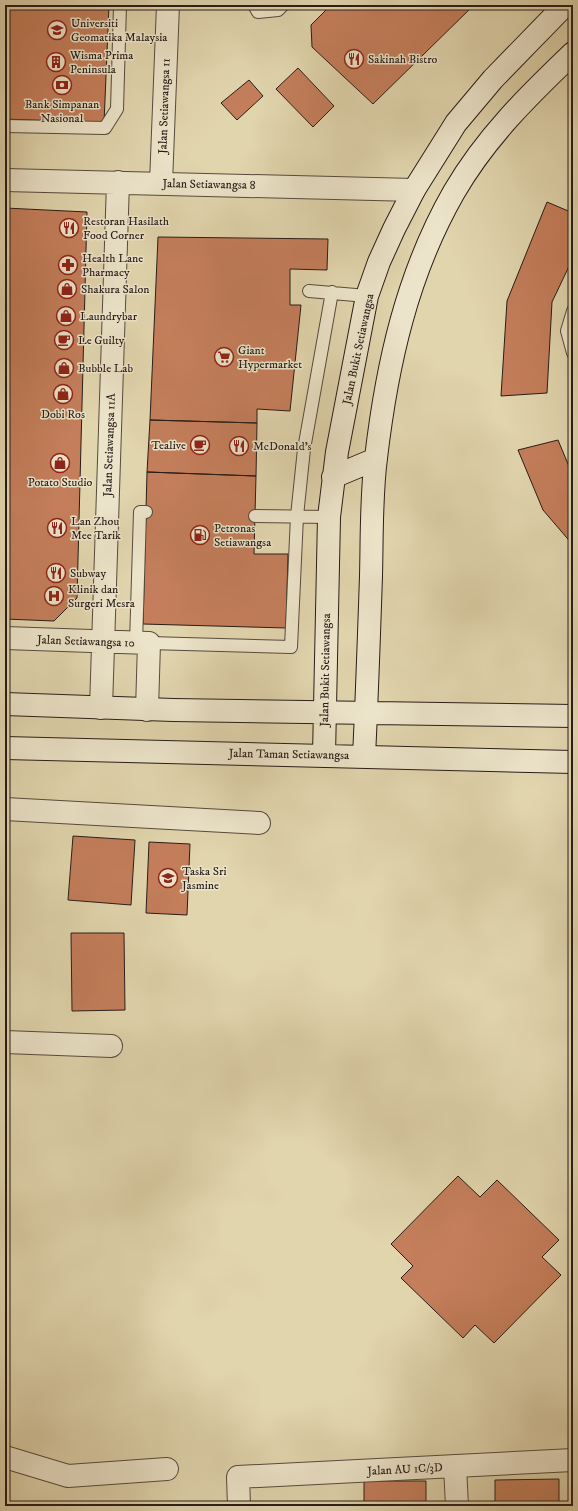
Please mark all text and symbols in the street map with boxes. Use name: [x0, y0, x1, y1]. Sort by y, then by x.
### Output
place label: Universiti Geomatika Malaysia: [71, 16, 168, 45]
school or university icon: Universiti Geomatika Malaysia: [46, 19, 68, 41]
place label: Wisma Prima Peninsula: [69, 48, 134, 77]
restaurant icon: Sakinah Bistro: [343, 48, 365, 70]
building icon: Wisma Prima Peninsula: [45, 51, 67, 73]
place label: Sakinah Bistro: [368, 52, 438, 67]
street label: Jalan Setiawangsa 11: [155, 58, 174, 155]
bank icon: Bank Simpanan Nasional: [51, 74, 73, 96]
place label: Bank Simpanan Nasional: [25, 97, 100, 126]
street label: Jalan Setiawangsa 8: [161, 176, 256, 193]
place label: Restoran Hasilath Food Corner: [83, 214, 170, 243]
restaurant icon: Restoran Hasilath Food Corner: [58, 217, 80, 239]
place label: Health Lane Pharmacy: [82, 251, 143, 280]
pharmacy icon: Health Lane Pharmacy: [57, 254, 79, 276]
shop icon: Shakura Salon: [56, 278, 78, 300]
place label: Shakura Salon: [81, 282, 150, 297]
street label: Jalan Bukit Setiawangsa: [339, 291, 378, 407]
shop icon: Laundrybar: [55, 305, 77, 327]
place label: Laundrybar: [80, 309, 138, 324]
cafe icon: Le Guilty: [53, 329, 75, 351]
place label: Le Guilty: [78, 333, 125, 348]
place label: Giant Hypermarket: [238, 343, 302, 372]
supermarket icon: Giant Hypermarket: [213, 346, 235, 368]
shop icon: Bubble Lab: [53, 357, 75, 379]
place label: Bubble Lab: [78, 361, 133, 376]
shop icon: Dobi Ros: [52, 383, 74, 405]
street label: Jalan Setiawangsa 11A: [100, 393, 119, 498]
place label: Dobi Ros: [41, 407, 85, 422]
cafe icon: Tealive: [189, 434, 211, 456]
restaurant icon: McDonald's: [228, 435, 250, 457]
place label: Tealive: [151, 438, 186, 453]
place label: McDonald's: [253, 439, 312, 454]
shop icon: Potato Studio: [49, 452, 71, 474]
place label: Potato Studio: [28, 475, 92, 490]
place label: Lan Zhou Mee Tarik: [71, 514, 121, 543]
restaurant icon: Lan Zhou Mee Tarik: [46, 517, 68, 539]
place label: Petronas Setiawangsa: [214, 521, 272, 550]
fuel station icon: Petronas Setiawangsa: [189, 524, 211, 546]
restaurant icon: Subway: [45, 562, 67, 584]
place label: Subway: [70, 566, 106, 581]
place label: Klinik dan Surgeri Mesra: [68, 582, 136, 611]
hospital icon: Klinik dan Surgeri Mesra: [43, 585, 65, 607]
street label: Jalan Bukit Setiawangsa: [317, 612, 334, 728]
street label: Jalan Setiawangsa 10: [36, 632, 135, 651]
street label: Jalan Taman Setiawangsa: [228, 746, 350, 763]
place label: Taska Sri Jasmine: [181, 864, 227, 893]
school or university icon: Taska Sri Jasmine: [157, 867, 179, 889]
street label: Jalan AU 1C/3D: [366, 1460, 443, 1479]

